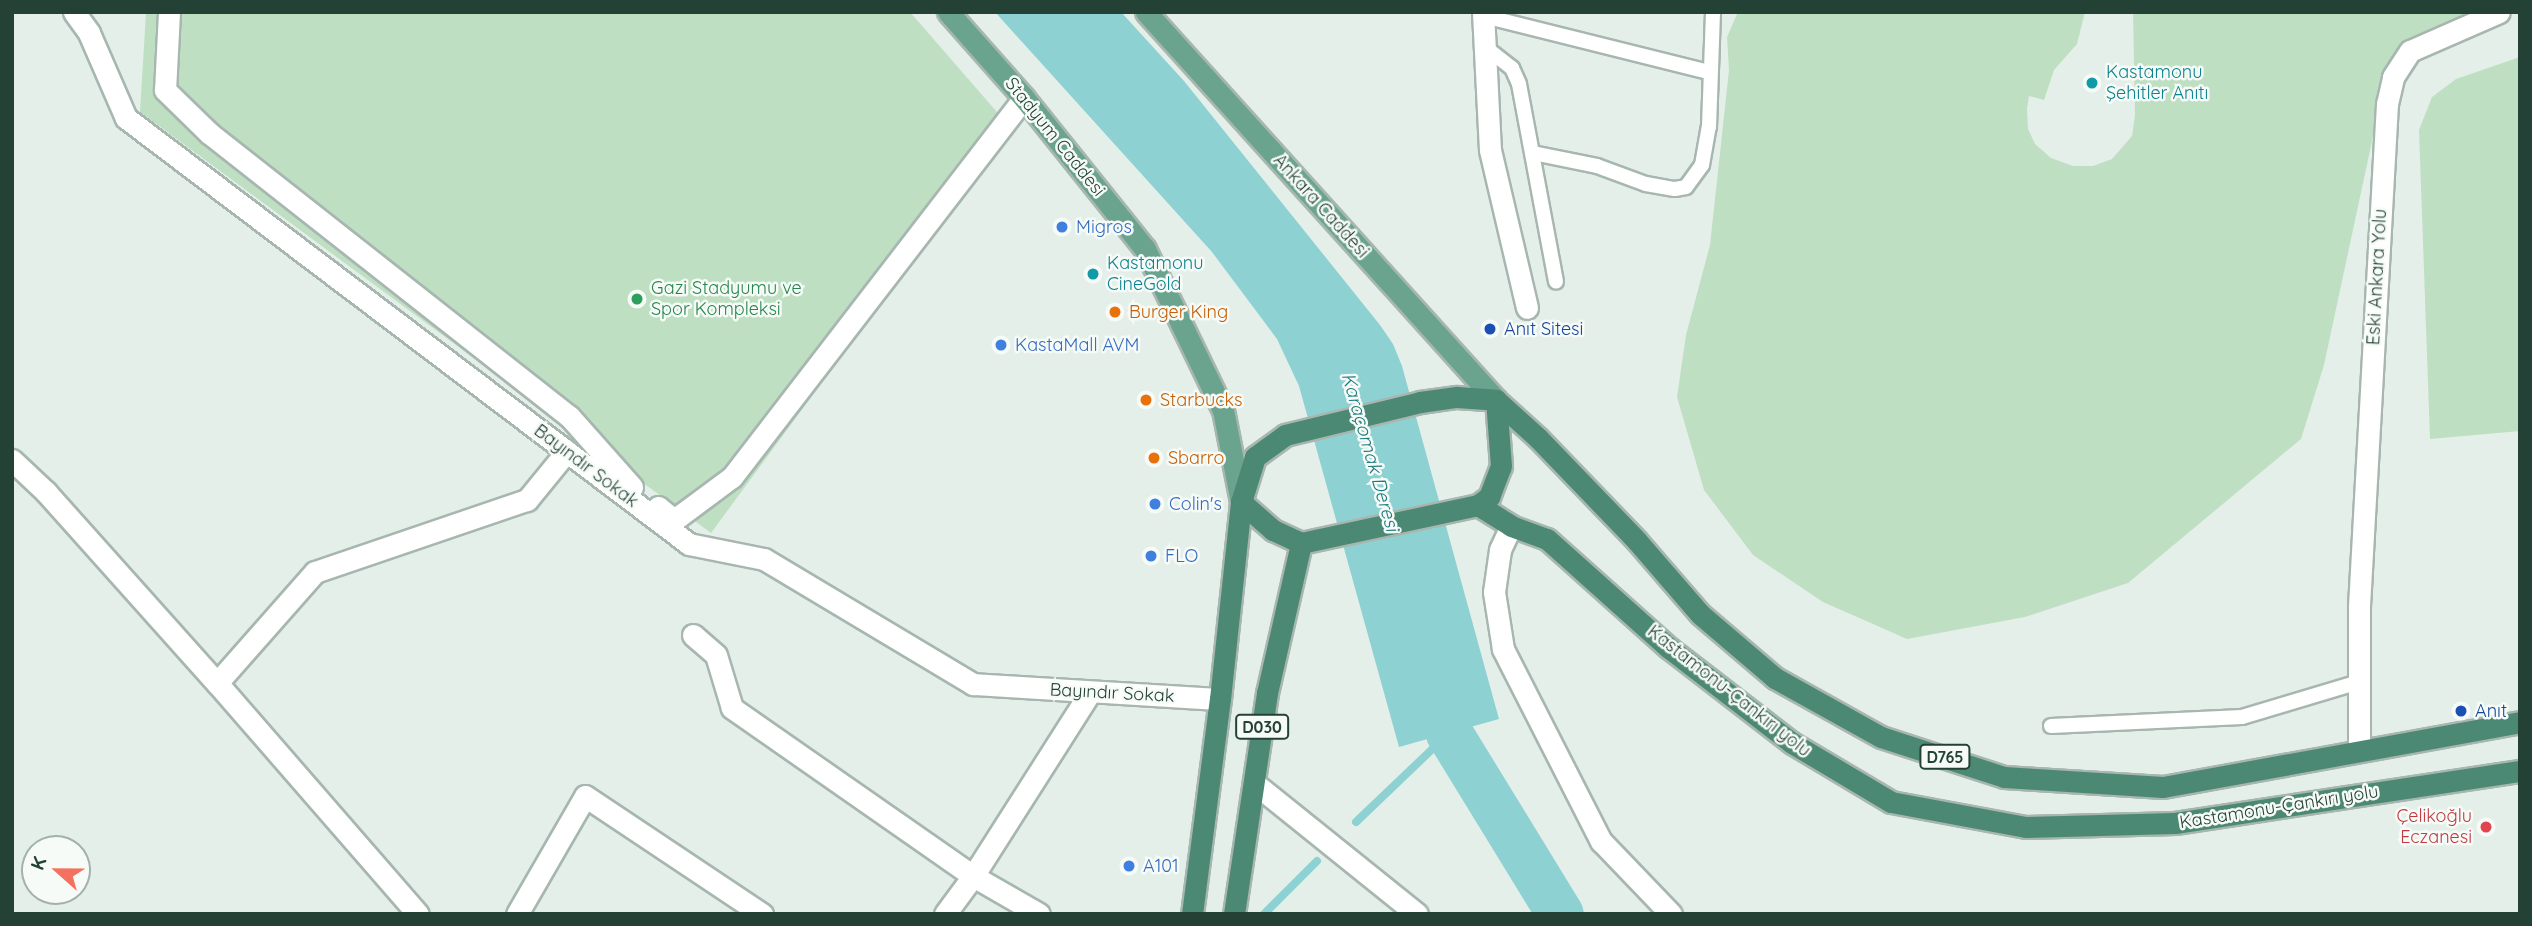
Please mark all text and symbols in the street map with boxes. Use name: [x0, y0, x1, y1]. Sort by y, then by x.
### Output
place label: Kastamonu Şehitler Anıtı: [2106, 62, 2208, 104]
street label: Stadyum Caddesi: [1000, 73, 1110, 201]
marker: Kastamonu Şehitler Anıtı: [2084, 75, 2100, 91]
street label: Ankara Caddesi: [1269, 150, 1373, 262]
street label: Eski Ankara Yolu: [2363, 208, 2391, 346]
place label: Migros: [1076, 216, 1132, 238]
marker: Migros: [1054, 219, 1070, 235]
place label: Kastamonu CineGold: [1107, 253, 1203, 296]
marker: Kastamonu CineGold: [1085, 266, 1101, 282]
place label: Gazi Stadyumu ve Spor Kompleksi: [651, 278, 802, 320]
marker: Gazi Stadyumu ve Spor Kompleksi: [629, 291, 645, 307]
place label: Burger King: [1129, 301, 1228, 323]
marker: Burger King: [1107, 304, 1123, 320]
place label: Anıt Sitesi: [1504, 318, 1583, 340]
marker: Anıt Sitesi: [1482, 321, 1498, 337]
place label: KastaMall AVM: [1015, 334, 1139, 356]
marker: KastaMall AVM: [993, 337, 1009, 353]
water label: Karaçomak Deresi: [1336, 370, 1404, 534]
place label: Starbucks: [1160, 389, 1243, 411]
marker: Starbucks: [1138, 392, 1154, 408]
street label: Bayındır Sokak: [530, 420, 642, 512]
place label: Sbarro: [1168, 447, 1224, 469]
marker: Sbarro: [1146, 450, 1162, 466]
place label: Colin's: [1169, 493, 1222, 515]
marker: Colin's: [1147, 496, 1163, 512]
place label: FLO: [1165, 545, 1198, 567]
marker: FLO: [1143, 548, 1159, 564]
street label: Kastamonu-Çankırı yolu: [1643, 621, 1815, 761]
street label: Bayındır Sokak: [1049, 679, 1175, 707]
place label: Anıt: [2475, 700, 2507, 722]
marker: Anıt: [2453, 703, 2469, 719]
road number: D030: [1234, 714, 1290, 740]
road number: D765: [1919, 744, 1971, 770]
street label: Kastamonu-Çankırı yolu: [2178, 781, 2380, 833]
place label: Çelikoğlu Eczanesi: [2396, 806, 2472, 848]
marker: Çelikoğlu Eczanesi: [2478, 819, 2494, 835]
north arrow: [21, 835, 91, 905]
text: K: [25, 853, 52, 873]
place label: A101: [1143, 855, 1179, 877]
marker: A101: [1121, 858, 1137, 874]

